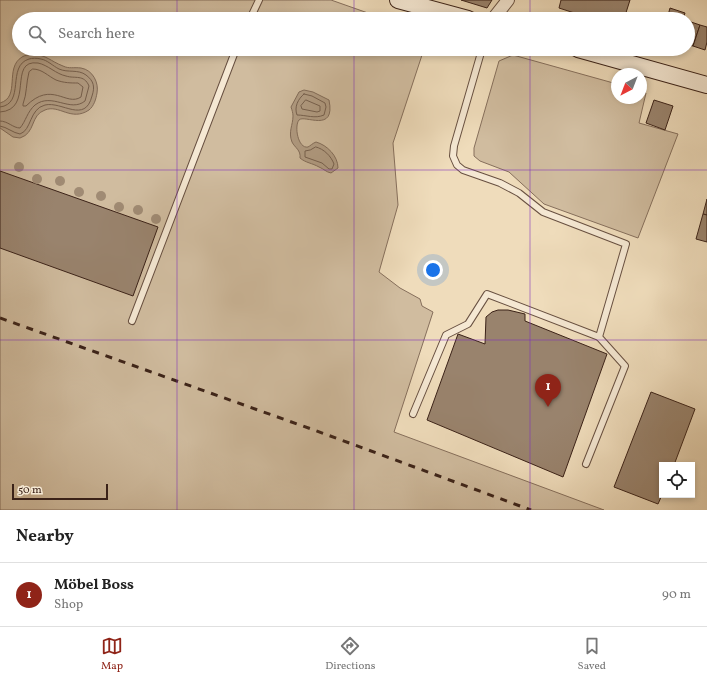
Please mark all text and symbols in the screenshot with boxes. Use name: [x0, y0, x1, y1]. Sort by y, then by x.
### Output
search box: [12, 12, 695, 56]
icon: search: [26, 23, 48, 45]
text: Search here: [58, 24, 135, 45]
north arrow: [611, 68, 647, 104]
your location: [423, 260, 443, 280]
pin: 1: [535, 374, 561, 407]
map controls: [659, 462, 695, 498]
button: locate: [659, 462, 695, 498]
scale bar: [12, 482, 108, 501]
text: 50 m: [18, 483, 42, 498]
text: Nearby: [16, 525, 74, 548]
text: Möbel Boss: [54, 575, 134, 596]
text: 1: [26, 586, 32, 604]
text: 90 m: [662, 586, 691, 604]
text: Shop: [54, 596, 83, 614]
tab: Map: [101, 635, 123, 674]
tab: Directions: [325, 635, 376, 674]
tab: Saved: [578, 635, 606, 674]

